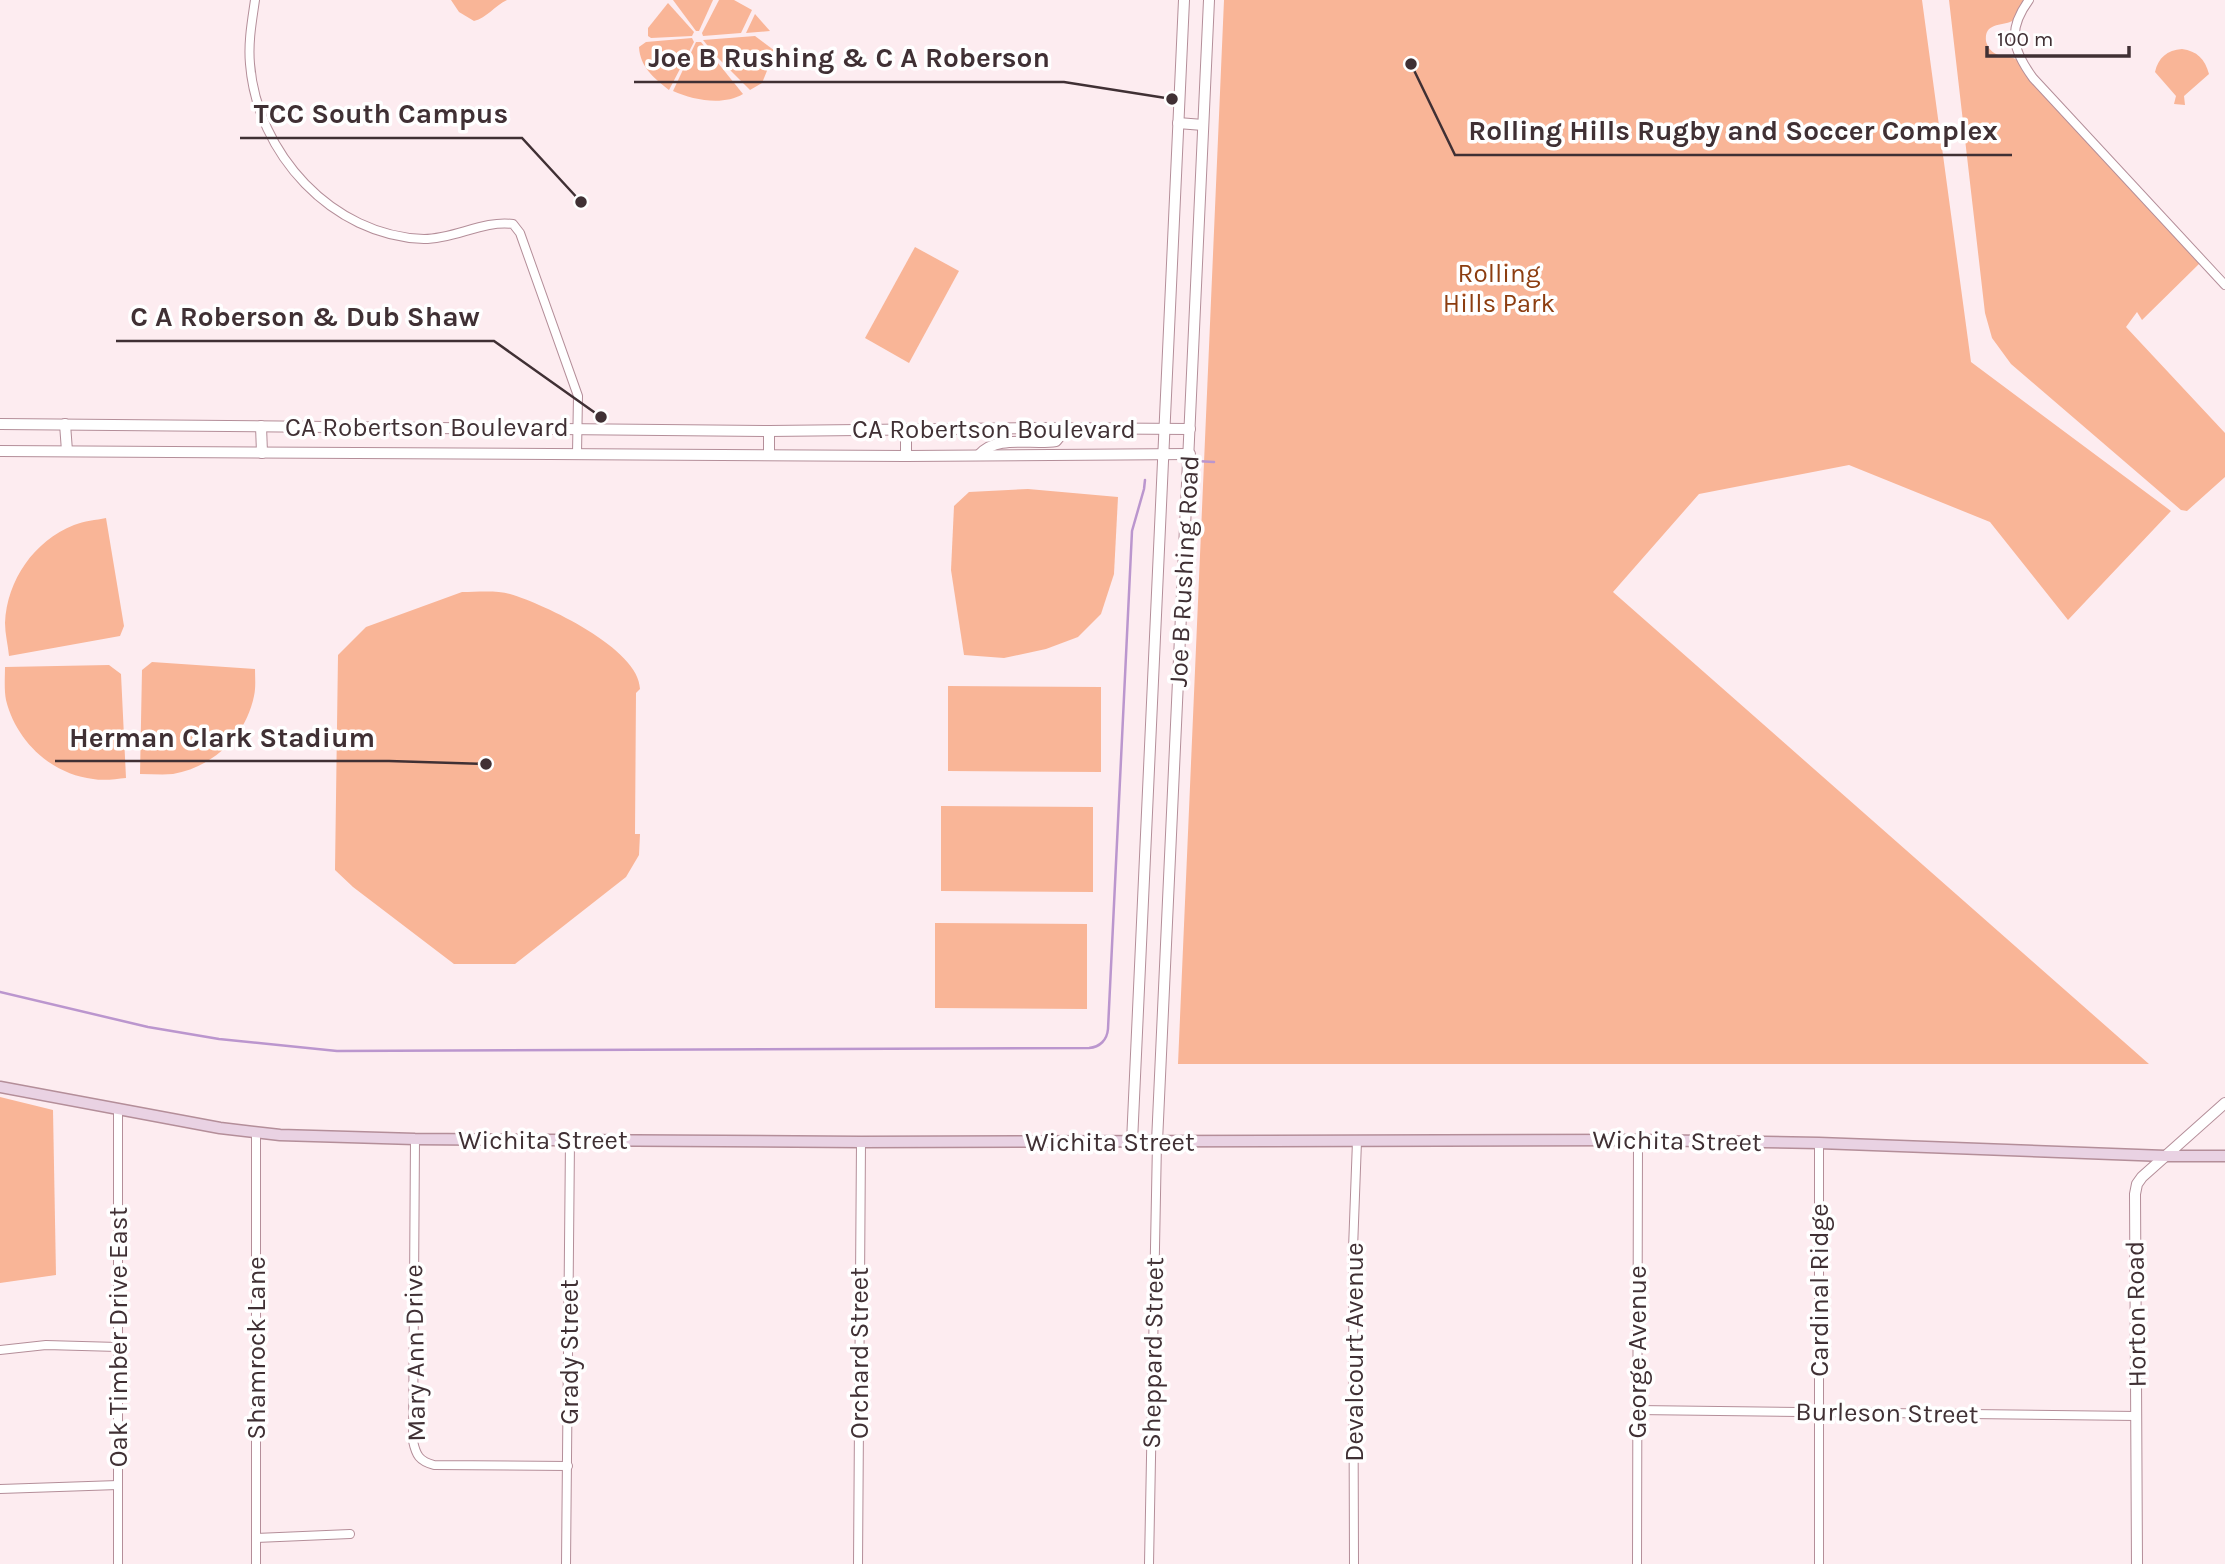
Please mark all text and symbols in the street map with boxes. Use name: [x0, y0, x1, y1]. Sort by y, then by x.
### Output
scale bar: [1987, 14, 2129, 58]
text: 100 m: [1997, 27, 2054, 51]
callout: Joe B Rushing & C A Roberson: [634, 33, 1064, 82]
text: Joe B Rushing & C A Roberson: [648, 41, 1050, 74]
callout: TCC South Campus: [240, 89, 522, 138]
text: TCC South Campus: [254, 97, 508, 130]
callout: Rolling Hills Rugby and Soccer Complex: [1455, 106, 2012, 155]
text: Rolling Hills Rugby and Soccer Complex: [1468, 114, 1998, 147]
park label: Rolling Hills Park: [1443, 258, 1555, 319]
callout: C A Roberson & Dub Shaw: [116, 292, 494, 341]
text: C A Roberson & Dub Shaw: [130, 300, 480, 333]
street label: CA Robertson Boulevard: [285, 412, 569, 443]
street label: CA Robertson Boulevard: [852, 414, 1136, 445]
street label: Joe B Rushing Road: [1162, 454, 1206, 688]
callout: Herman Clark Stadium: [55, 712, 389, 761]
text: Herman Clark Stadium: [69, 721, 375, 754]
street label: Wichita Street: [1592, 1124, 1762, 1158]
street label: Wichita Street: [458, 1125, 628, 1156]
street label: Wichita Street: [1025, 1127, 1195, 1158]
street label: Cardinal Ridge: [1804, 1203, 1835, 1377]
street label: Oak Timber Drive East: [103, 1206, 134, 1467]
street label: Horton Road: [2119, 1240, 2153, 1388]
street label: Devalcourt Avenue: [1339, 1242, 1370, 1462]
street label: Shamrock Lane: [241, 1256, 272, 1440]
street label: Sheppard Street: [1136, 1257, 1170, 1449]
street label: Mary Ann Drive: [398, 1264, 432, 1442]
street label: George Avenue: [1622, 1265, 1653, 1439]
street label: Orchard Street: [844, 1267, 875, 1439]
street label: Grady Street: [554, 1279, 585, 1425]
street label: Burleson Street: [1795, 1396, 1979, 1430]

